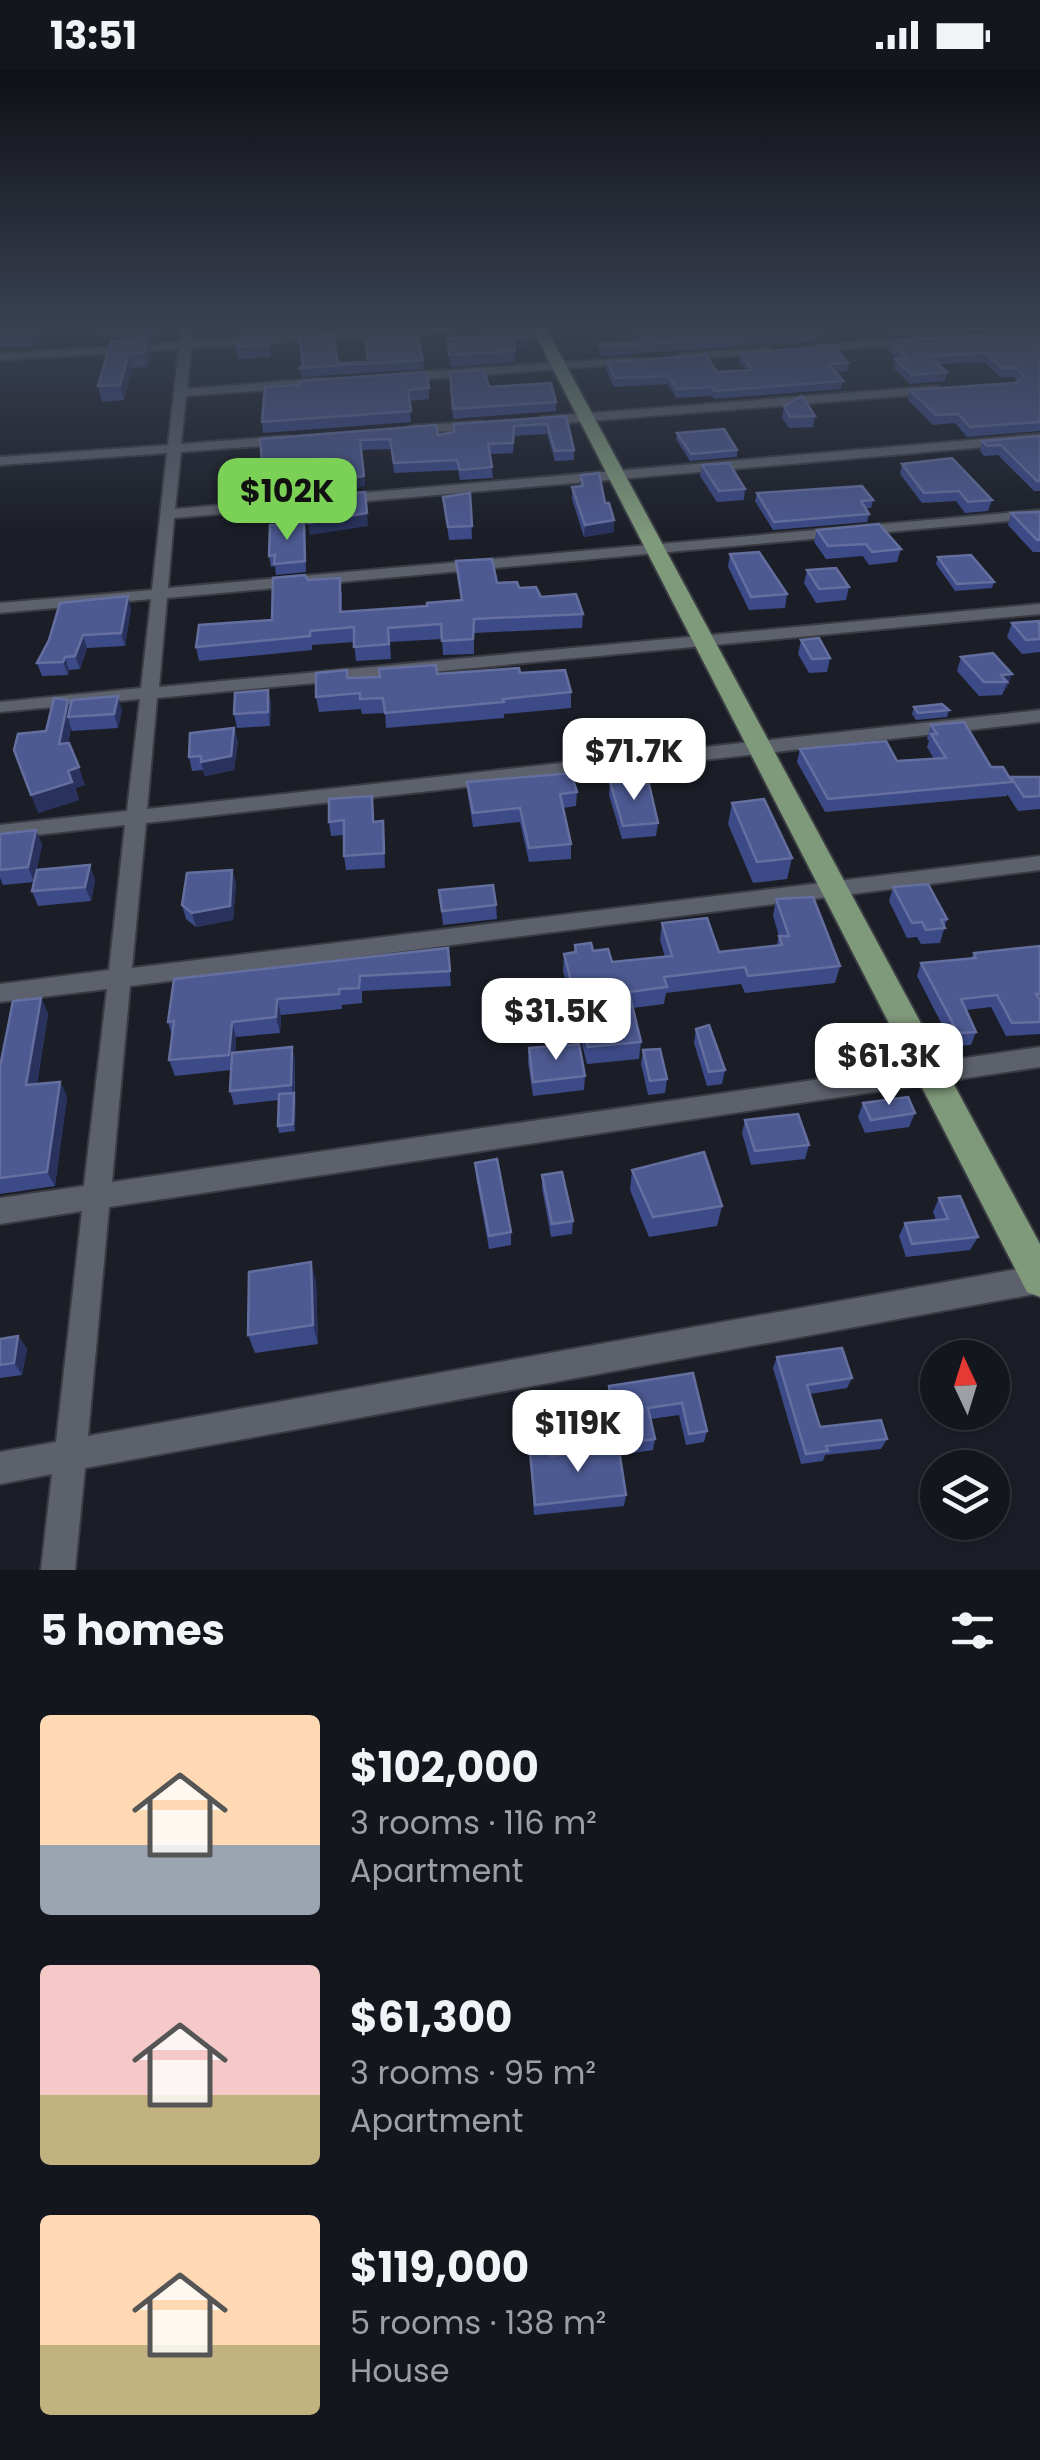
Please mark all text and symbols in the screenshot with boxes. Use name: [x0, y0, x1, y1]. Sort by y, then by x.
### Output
text: 13:51: [50, 9, 137, 62]
pin: $102K: [217, 458, 357, 543]
text: $102K: [240, 468, 334, 513]
pin: $71.7K: [553, 718, 715, 803]
text: $71.7K: [585, 728, 683, 773]
pin: $31.5K: [475, 978, 637, 1063]
text: $31.5K: [504, 988, 608, 1033]
pin: $61.3K: [808, 1023, 970, 1108]
text: $61.3K: [837, 1033, 941, 1078]
north arrow: [920, 1340, 1010, 1430]
map controls: [920, 1340, 1010, 1540]
pin: $119K: [508, 1390, 648, 1475]
text: $119K: [534, 1400, 622, 1445]
button: layers: [920, 1450, 1010, 1540]
text: 5 homes: [40, 1601, 225, 1660]
icon: filters: [945, 1603, 1000, 1658]
text: $102,000: [350, 1738, 539, 1797]
icon: home: [120, 1755, 240, 1875]
text: 3 rooms · 116 m²: [350, 1800, 597, 1845]
text: Apartment: [350, 1848, 523, 1893]
text: $61,300: [350, 1988, 512, 2047]
icon: home: [120, 2005, 240, 2125]
text: 3 rooms · 95 m²: [350, 2050, 596, 2095]
text: Apartment: [350, 2098, 523, 2143]
text: $119,000: [350, 2238, 529, 2297]
icon: home: [120, 2255, 240, 2375]
text: 5 rooms · 138 m²: [350, 2300, 606, 2345]
text: House: [350, 2348, 450, 2393]

